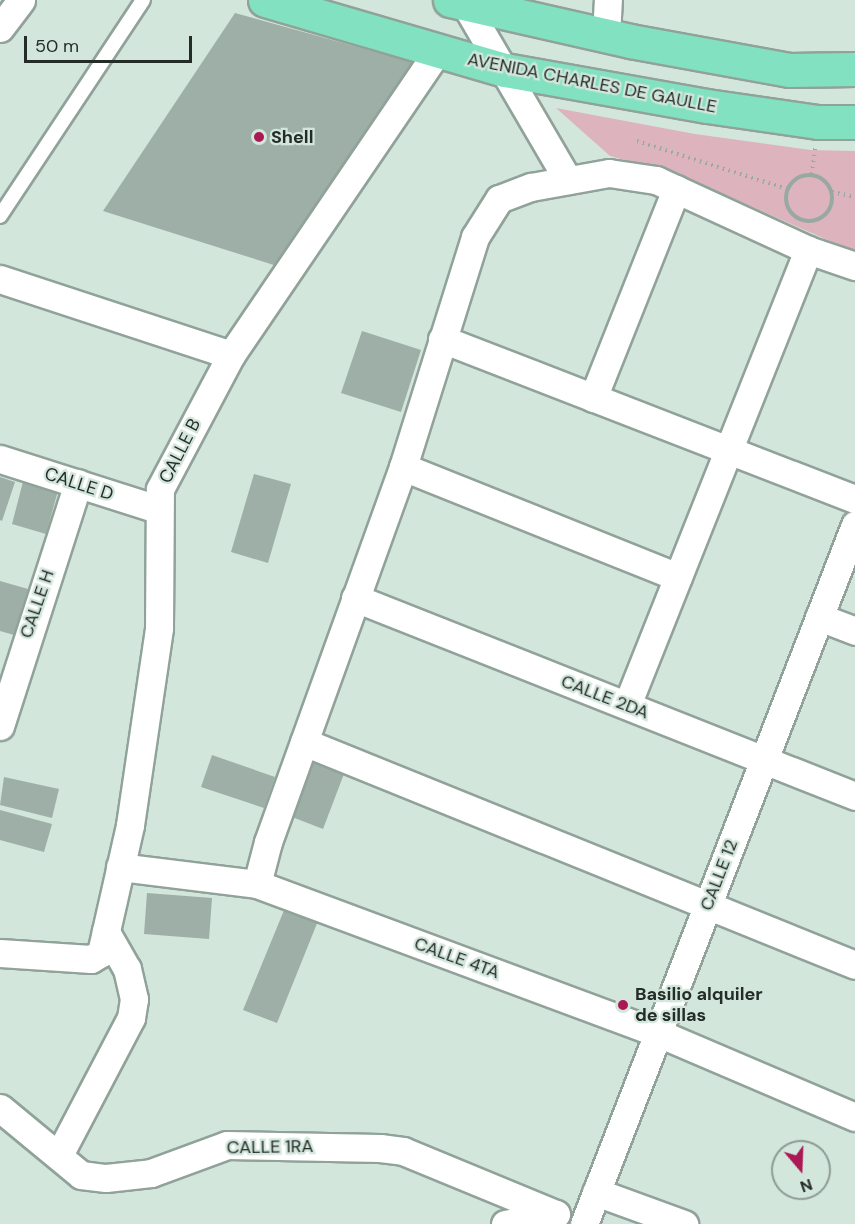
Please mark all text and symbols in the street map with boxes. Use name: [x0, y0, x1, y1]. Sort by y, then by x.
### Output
scale bar: [27, 24, 195, 62]
text: 50 m: [35, 34, 79, 58]
street label: AVENIDA CHARLES DE GAULLE: [466, 48, 718, 118]
place label: Shell: [271, 126, 313, 148]
marker: Shell: [252, 130, 266, 144]
street label: CALLE B: [155, 415, 205, 487]
street label: CALLE D: [42, 463, 116, 505]
street label: CALLE H: [15, 567, 59, 641]
street label: CALLE 2DA: [558, 670, 652, 724]
street label: CALLE 12: [696, 836, 742, 914]
street label: CALLE 4TA: [411, 933, 503, 983]
place label: Basilio alquiler de sillas: [635, 984, 763, 1026]
marker: Basilio alquiler de sillas: [616, 998, 630, 1012]
street label: CALLE 1RA: [226, 1135, 314, 1159]
north arrow: [771, 1140, 831, 1200]
text: N: [797, 1174, 815, 1197]

